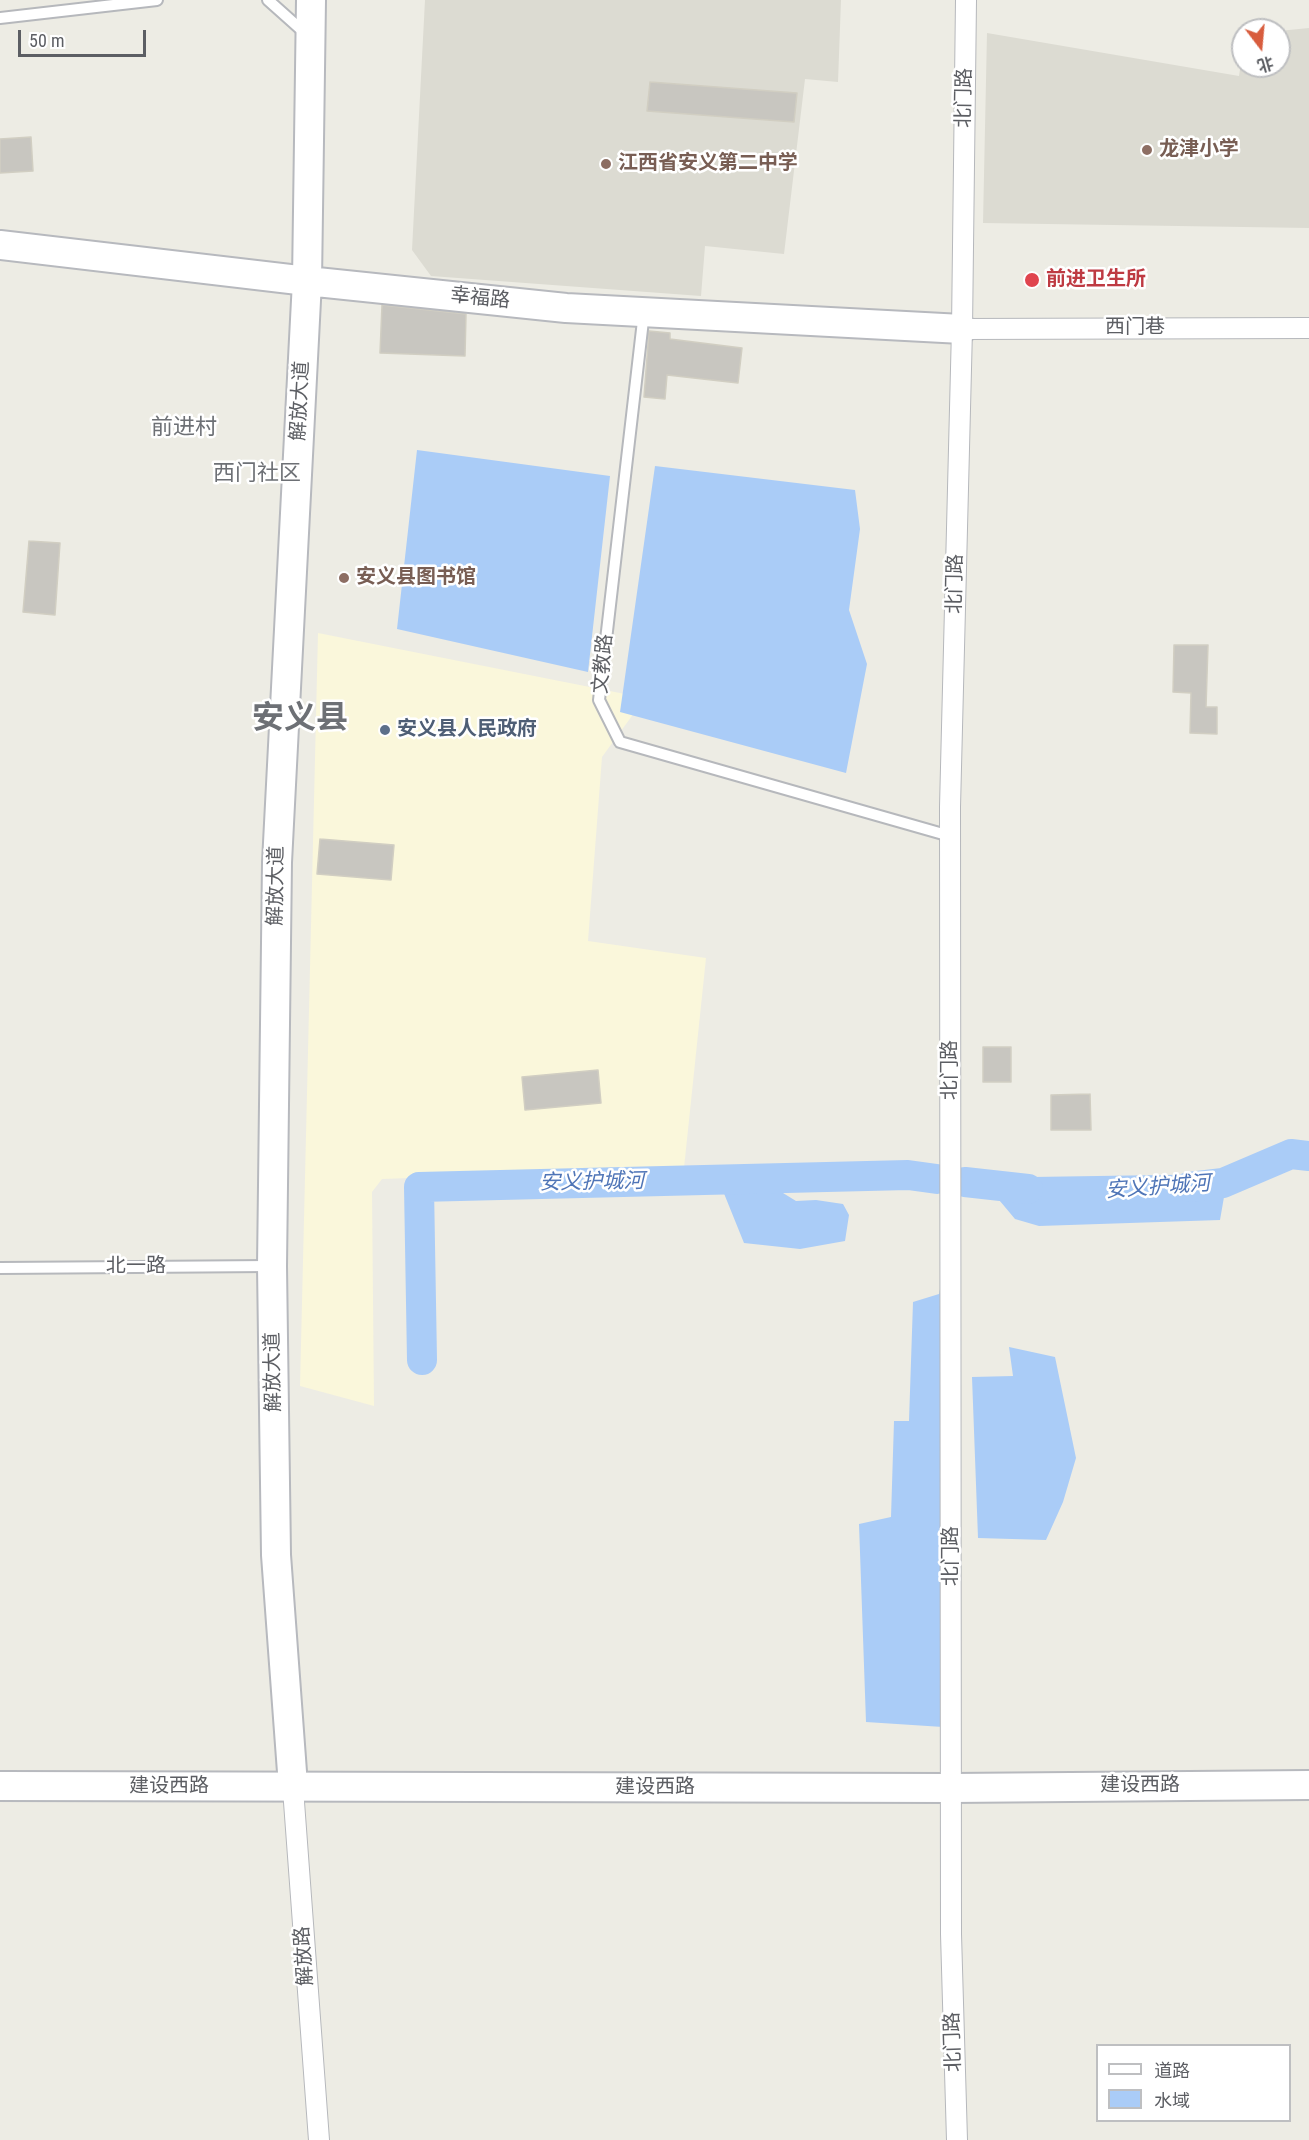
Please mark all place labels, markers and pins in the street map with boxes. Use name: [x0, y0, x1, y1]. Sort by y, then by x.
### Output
place label: 龙津小学: [1159, 138, 1239, 162]
marker: 龙津小学: [1140, 143, 1154, 157]
place label: 江西省安义第二中学: [618, 152, 798, 176]
marker: 江西省安义第二中学: [599, 157, 613, 171]
place label: 前进卫生所: [1046, 268, 1146, 292]
marker: 前进卫生所: [1023, 271, 1041, 289]
place label: 安义县图书馆: [356, 566, 476, 590]
marker: 安义县图书馆: [337, 571, 351, 585]
place label: 安义县人民政府: [397, 718, 537, 742]
marker: 安义县人民政府: [378, 723, 392, 737]

